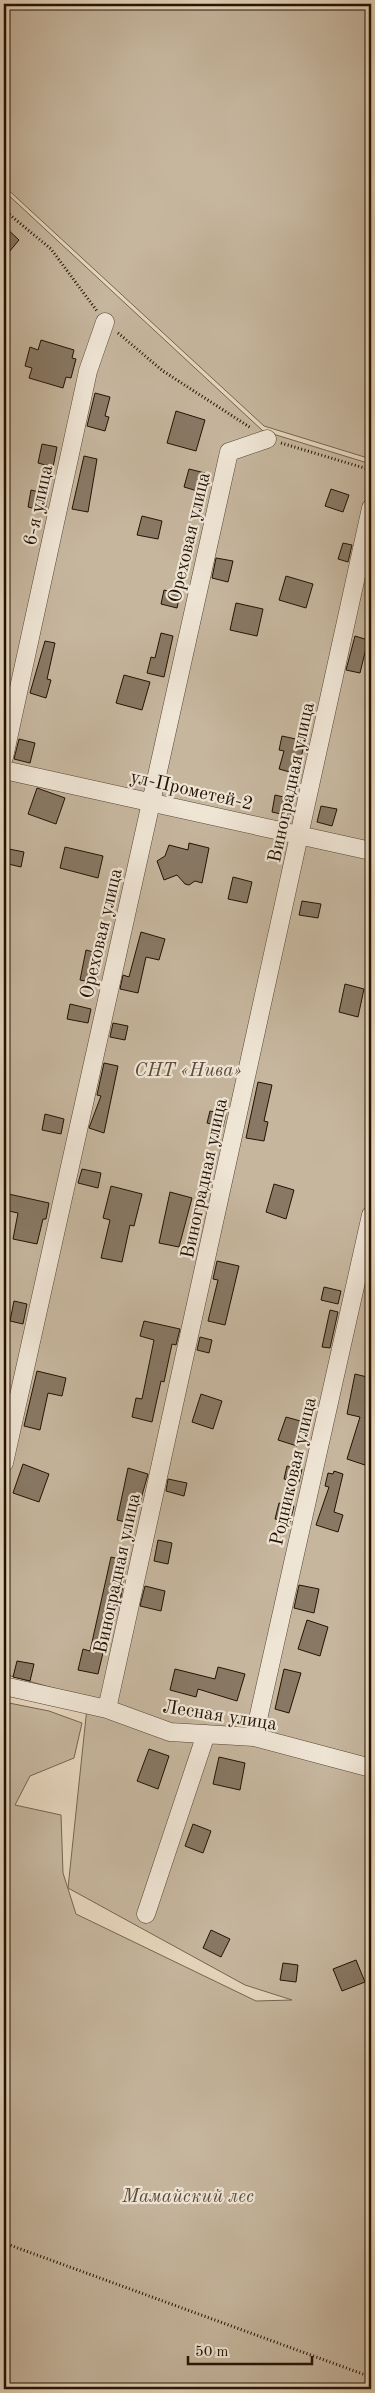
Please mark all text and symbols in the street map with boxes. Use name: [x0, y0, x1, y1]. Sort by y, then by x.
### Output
street label: 6-я улица: [22, 463, 57, 548]
street label: Ореховая улица: [166, 470, 215, 605]
street label: Виноградная улица: [266, 700, 319, 865]
street label: ул-Прометей-2: [128, 768, 255, 815]
street label: Ореховая улица: [78, 866, 127, 1001]
park label: СНТ «Нива»: [134, 1062, 242, 1081]
street label: Виноградная улица: [179, 1096, 232, 1261]
street label: Родниковая улица: [268, 1395, 321, 1548]
street label: Виноградная улица: [92, 1491, 145, 1656]
street label: Лесная улица: [161, 1698, 279, 1735]
park label: Мамайский лес: [121, 2188, 254, 2207]
scale bar: [188, 2333, 311, 2365]
text: 50 m: [195, 2345, 229, 2360]

